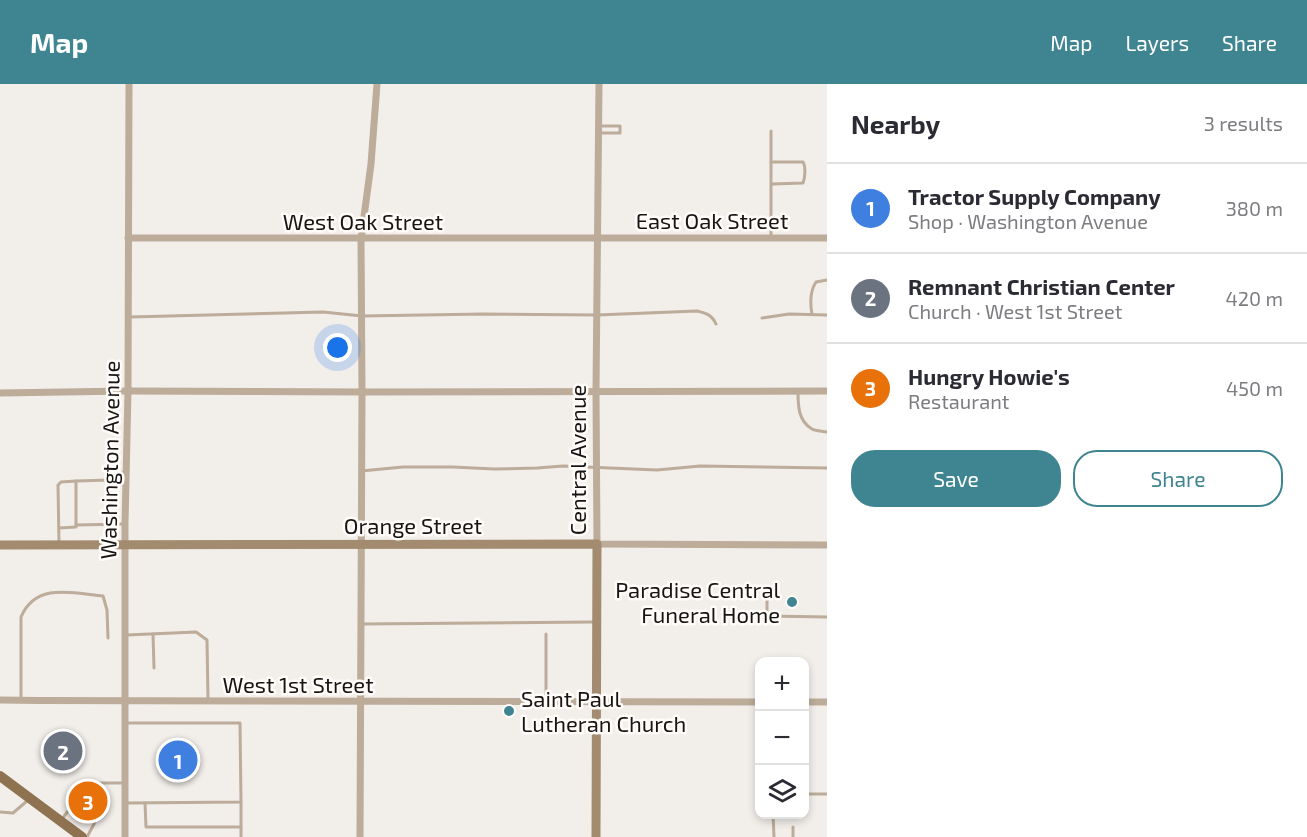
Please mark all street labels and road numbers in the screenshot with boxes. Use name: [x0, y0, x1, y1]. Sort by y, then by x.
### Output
street label: East Oak Street: [636, 207, 788, 233]
street label: West Oak Street: [283, 208, 443, 234]
street label: Washington Avenue: [94, 360, 124, 560]
street label: Central Avenue: [564, 385, 590, 535]
street label: Orange Street: [344, 512, 482, 538]
street label: West 1st Street: [222, 671, 374, 697]

